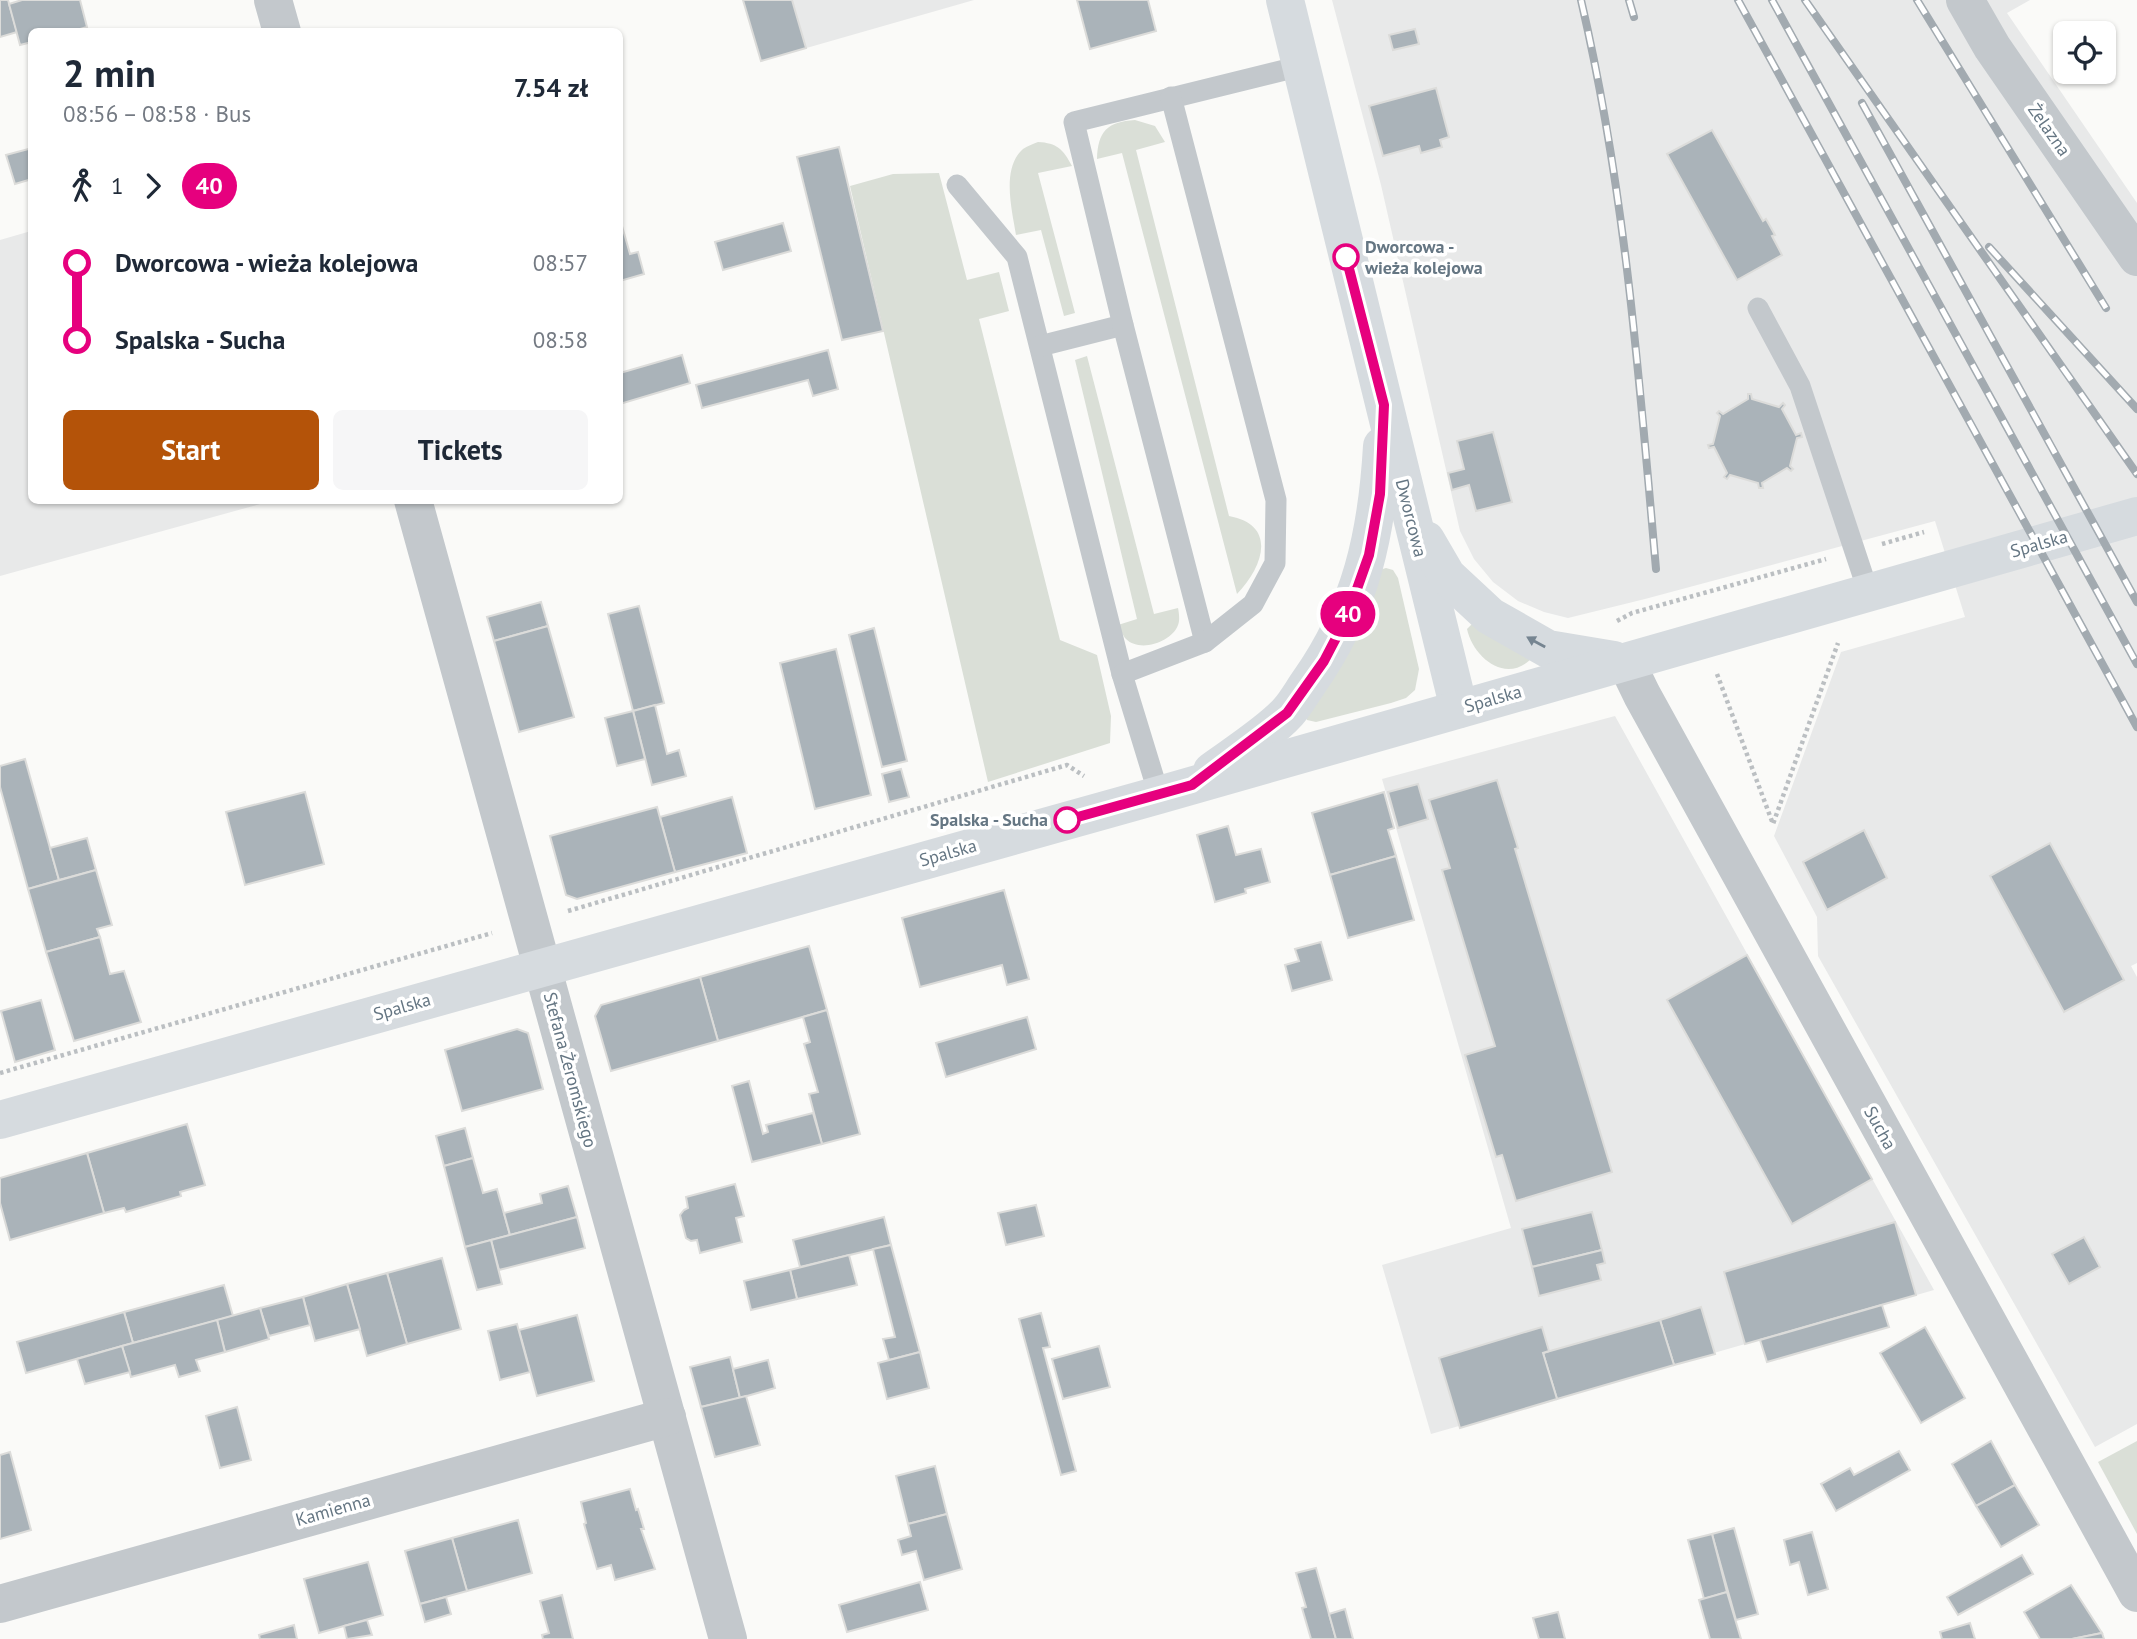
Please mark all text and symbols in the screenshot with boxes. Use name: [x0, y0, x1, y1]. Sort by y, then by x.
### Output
map controls: [2053, 21, 2116, 84]
button: locate: [2053, 21, 2116, 84]
text: 2 min: [63, 48, 156, 97]
text: 7.54 zł: [514, 71, 588, 104]
text: 08:56 – 08:58 · Bus: [63, 99, 251, 128]
street label: Żelazna: [2023, 99, 2076, 160]
icon: walk: [63, 167, 101, 205]
icon: forward: [134, 167, 172, 205]
text: 40: [196, 170, 223, 201]
text: 1: [111, 171, 124, 200]
place label: Dworcowa - wieża kolejowa: [1364, 235, 1483, 279]
marker: Dworcowa - wieża kolejowa: [1333, 244, 1359, 270]
text: Dworcowa - wieża kolejowa: [115, 246, 418, 279]
text: 08:57: [533, 248, 588, 277]
text: Spalska - Sucha: [115, 323, 285, 356]
text: 08:58: [533, 325, 588, 354]
button: Start: [63, 410, 319, 490]
button: Tickets: [333, 410, 588, 490]
street label: Dworcowa: [1391, 476, 1432, 559]
street label: Spalska: [2008, 524, 2070, 563]
line badge: 40: [1316, 591, 1380, 637]
text: 40: [1334, 598, 1362, 629]
one-way arrow: [1527, 636, 1546, 648]
street label: Spalska: [1462, 679, 1524, 718]
marker: Spalska - Sucha: [1054, 807, 1080, 833]
place label: Spalska - Sucha: [930, 808, 1048, 831]
street label: Spalska: [917, 833, 979, 872]
street label: Spalska: [371, 987, 433, 1026]
street label: Stefana Żeromskiego: [539, 990, 602, 1150]
street label: Sucha: [1859, 1102, 1902, 1154]
street label: Kamienna: [293, 1488, 373, 1531]

